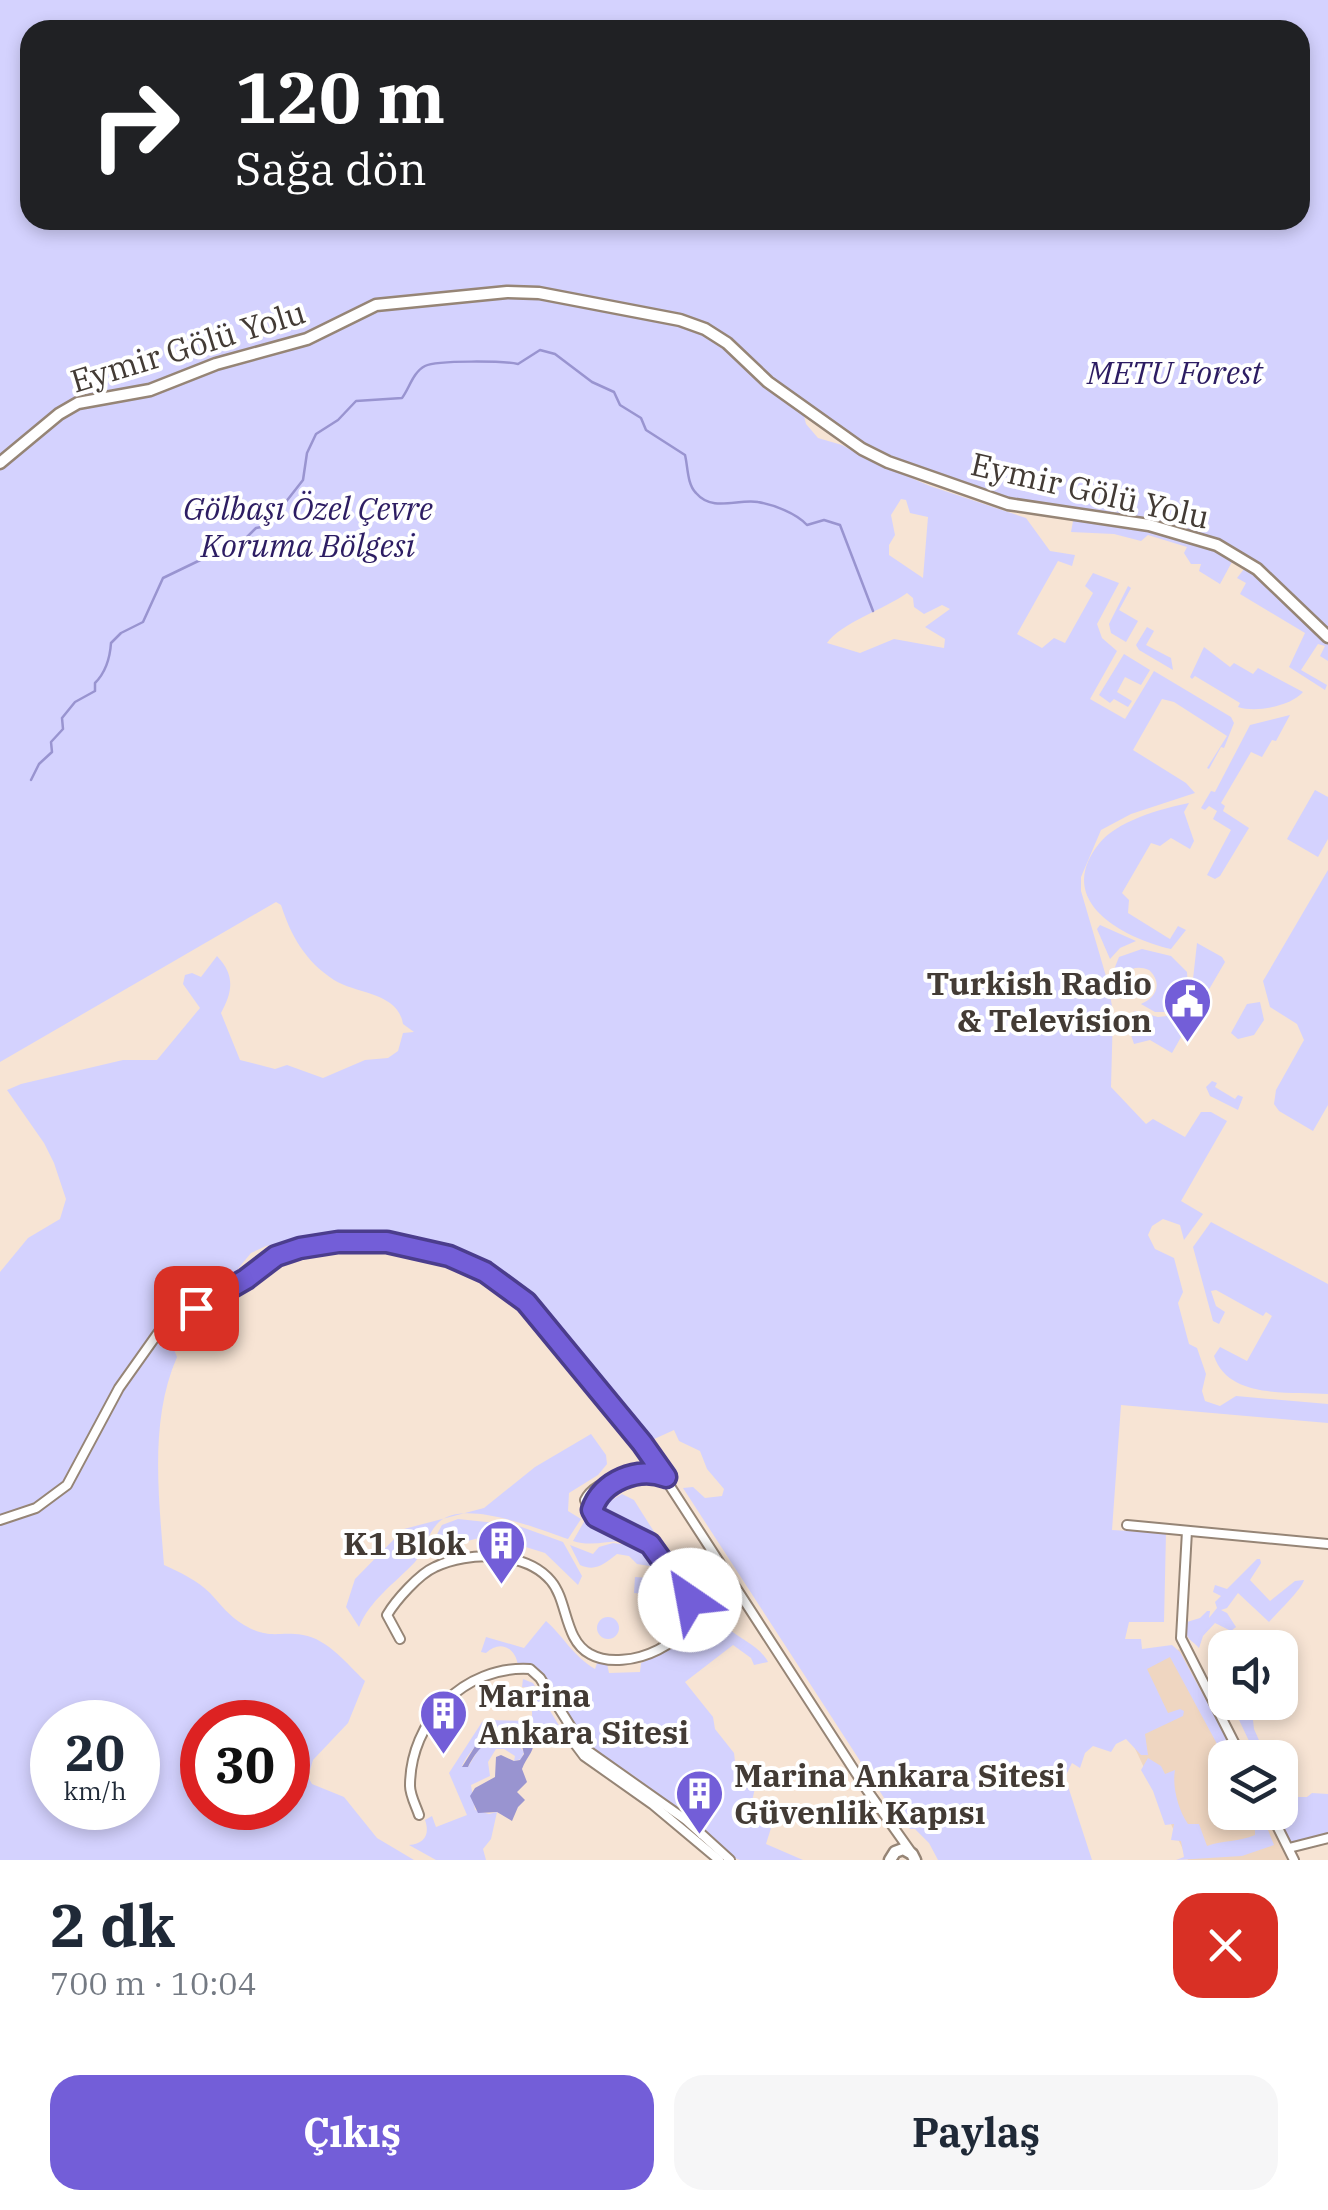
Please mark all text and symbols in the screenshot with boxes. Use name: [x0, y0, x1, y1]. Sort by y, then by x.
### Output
text: 120 m: [235, 51, 445, 142]
icon: right: [70, 60, 200, 190]
text: Sağa dön: [235, 139, 427, 197]
street label: Eymir Gölü Yolu: [65, 290, 310, 402]
park label: METU Forest: [1086, 351, 1265, 393]
street label: Eymir Gölü Yolu: [967, 442, 1213, 538]
park label: Gölbaşı Özel Çevre Koruma Bölgesi: [183, 487, 433, 566]
place label: Turkish Radio & Television: [927, 962, 1152, 1041]
public building icon: Turkish Radio & Television: [1161, 976, 1213, 1044]
pin: [154, 1266, 239, 1351]
icon: arrive: [169, 1281, 224, 1336]
building icon: K1 Blok: [475, 1518, 527, 1586]
place label: K1 Blok: [343, 1522, 466, 1564]
position arrow: [638, 1548, 742, 1652]
map controls: [1208, 1630, 1298, 1830]
button: sound: [1208, 1630, 1298, 1720]
place label: Marina Ankara Sitesi: [478, 1674, 689, 1753]
building icon: Marina Ankara Sitesi: [417, 1688, 469, 1756]
speed limit sign: 30: [180, 1700, 310, 1830]
text: 20: [65, 1720, 125, 1785]
button: layers: [1208, 1740, 1298, 1830]
place label: Marina Ankara Sitesi Güvenlik Kapısı: [734, 1754, 1065, 1833]
building icon: Marina Ankara Sitesi Güvenlik Kapısı: [673, 1768, 725, 1836]
text: km/h: [63, 1774, 127, 1807]
text: 2 dk: [50, 1885, 175, 1964]
button: close: [1173, 1893, 1278, 1998]
text: 700 m · 10:04: [50, 1962, 257, 2004]
button: Çıkış: [50, 2075, 654, 2190]
button: Paylaş: [674, 2075, 1278, 2190]

